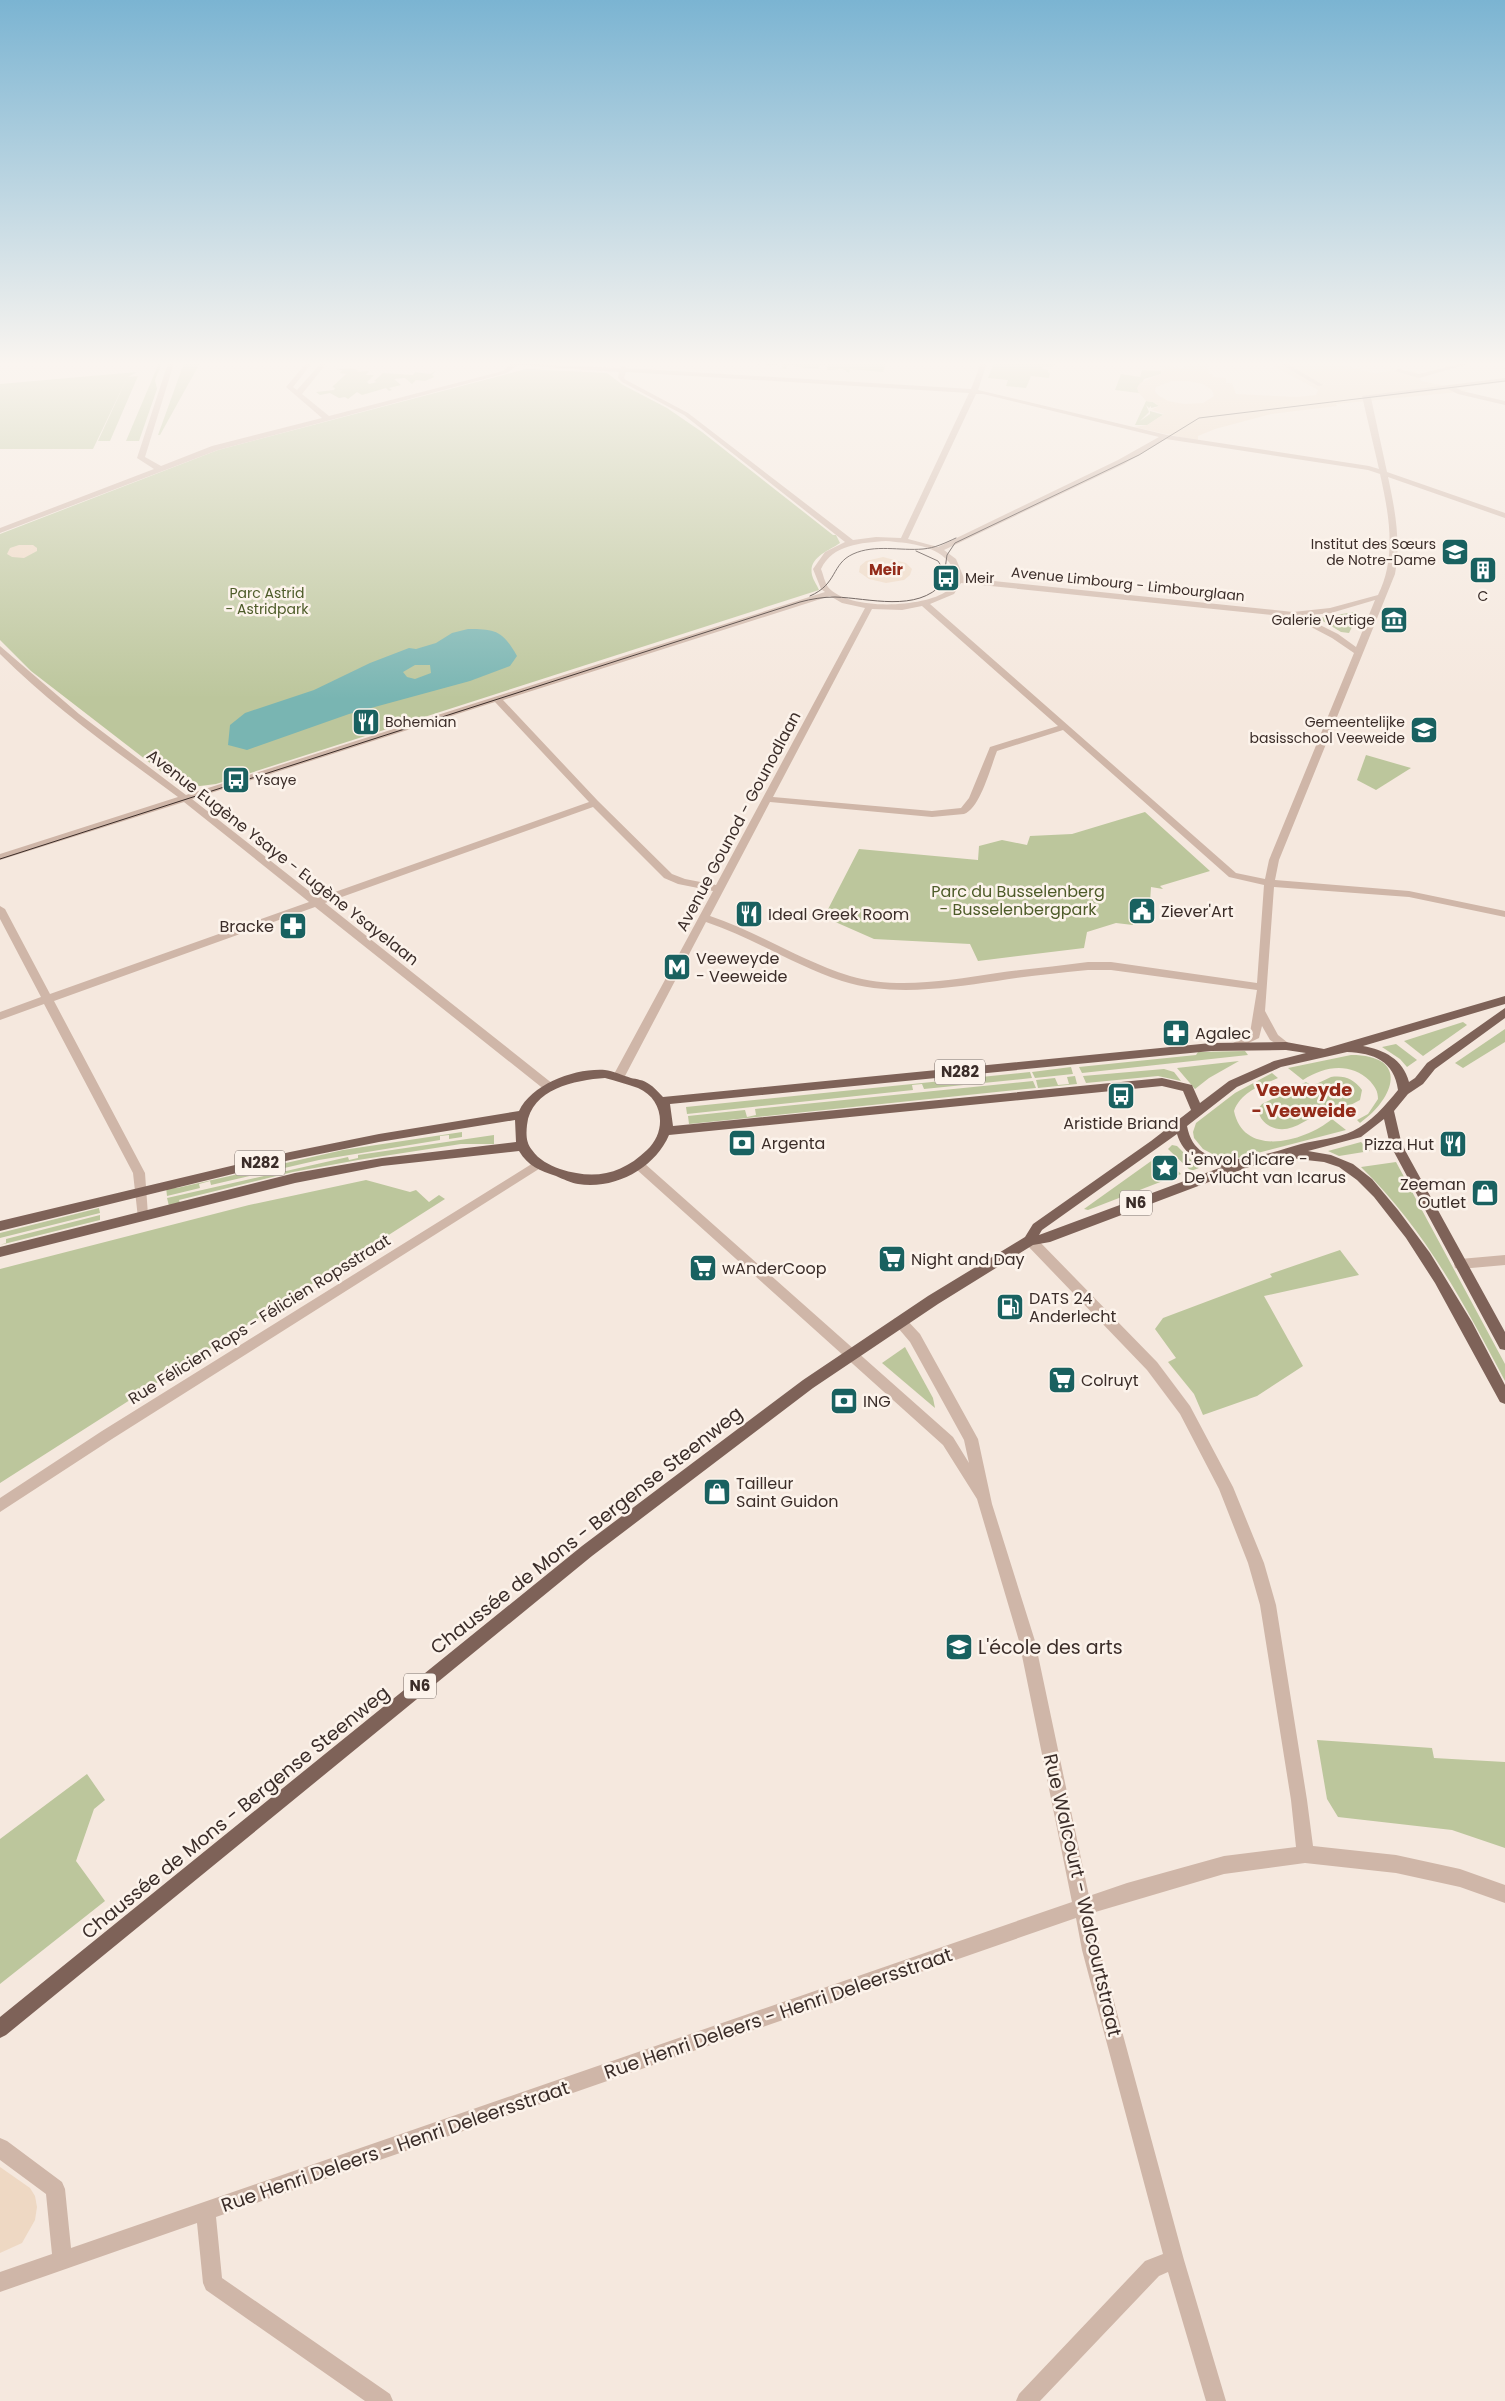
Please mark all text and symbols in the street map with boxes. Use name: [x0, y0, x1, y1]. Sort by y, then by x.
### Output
place label: Institut des Sœurs de Notre-Dame: [1311, 534, 1436, 570]
school or university icon: Institut des Sœurs de Notre-Dame: [1440, 537, 1470, 567]
building icon: C: [1468, 555, 1498, 585]
district label: Meir: [869, 559, 904, 580]
street label: Avenue Limbourg - Limbourglaan: [1010, 562, 1246, 606]
bus stop icon: Meir: [931, 563, 961, 593]
place label: Meir: [965, 568, 994, 588]
park label: Parc Astrid - Astridpark: [226, 583, 309, 619]
place label: C: [1478, 586, 1488, 606]
museum icon: Galerie Vertige: [1379, 605, 1409, 635]
place label: Galerie Vertige: [1271, 610, 1375, 630]
restaurant icon: Bohemian: [351, 707, 381, 737]
street label: Avenue Gounod - Gounodlaan: [671, 707, 806, 935]
place label: Bohemian: [385, 712, 456, 732]
place label: Gemeentelijke basisschool Veeweide: [1250, 712, 1405, 748]
school or university icon: Gemeentelijke basisschool Veeweide: [1409, 715, 1439, 745]
street label: Avenue Eugène Ysaye - Eugène Ysayelaan: [142, 744, 424, 971]
bus stop icon: Ysaye: [221, 765, 251, 795]
place label: Ysaye: [255, 770, 297, 790]
park label: Parc du Busselenberg - Busselenbergpark: [931, 880, 1105, 921]
public building icon: Ziever'Art: [1127, 896, 1157, 926]
restaurant icon: Ideal Greek Room: [734, 899, 764, 929]
place label: Ziever'Art: [1161, 900, 1234, 923]
place label: Ideal Greek Room: [768, 903, 909, 926]
pharmacy icon: Bracke: [278, 911, 308, 941]
place label: Bracke: [220, 915, 274, 938]
place label: Veeweyde - Veeweide: [696, 947, 788, 988]
metro station icon: Veeweyde - Veeweide: [662, 952, 692, 982]
pharmacy icon: Agalec: [1161, 1018, 1191, 1048]
place label: Agalec: [1195, 1022, 1251, 1045]
road number: N282: [935, 1060, 985, 1084]
district label: Veeweyde - Veeweide: [1252, 1077, 1356, 1123]
bus stop icon: Aristide Briand: [1106, 1081, 1136, 1111]
place label: Aristide Briand: [1063, 1112, 1179, 1135]
bank icon: Argenta: [727, 1128, 757, 1158]
restaurant icon: Pizza Hut: [1438, 1129, 1468, 1159]
place label: Argenta: [761, 1132, 825, 1155]
place label: Pizza Hut: [1364, 1133, 1434, 1156]
place label: L'envol d'Icare - De vlucht van Icarus: [1184, 1148, 1346, 1189]
road number: N282: [235, 1150, 285, 1176]
place icon: L'envol d'Icare - De vlucht van Icarus: [1150, 1153, 1180, 1183]
place label: Zeeman Outlet: [1400, 1173, 1466, 1214]
shop icon: Zeeman Outlet: [1470, 1178, 1500, 1208]
road number: N6: [1120, 1190, 1152, 1216]
street label: Rue Félicien Rops - Félicien Ropsstraat: [124, 1229, 395, 1410]
supermarket icon: Night and Day: [877, 1244, 907, 1274]
place label: Night and Day: [911, 1248, 1025, 1271]
supermarket icon: wAnderCoop: [688, 1253, 718, 1283]
place label: wAnderCoop: [722, 1257, 827, 1280]
place label: DATS 24 Anderlecht: [1029, 1287, 1117, 1328]
fuel station icon: DATS 24 Anderlecht: [995, 1292, 1025, 1322]
supermarket icon: Colruyt: [1047, 1365, 1077, 1395]
place label: Colruyt: [1081, 1369, 1139, 1392]
bank icon: ING: [829, 1386, 859, 1416]
place label: ING: [863, 1390, 891, 1413]
street label: Chaussée de Mons - Bergense Steenweg: [425, 1400, 748, 1661]
place label: Tailleur Saint Guidon: [736, 1472, 838, 1513]
shop icon: Tailleur Saint Guidon: [702, 1477, 732, 1507]
school or university icon: L'école des arts: [944, 1632, 974, 1662]
place label: L'école des arts: [978, 1634, 1123, 1661]
road number: N6: [404, 1674, 436, 1698]
street label: Chaussée de Mons - Bergense Steenweg: [76, 1679, 395, 1945]
street label: Rue Walcourt - Walcourtstraat: [1037, 1751, 1128, 2039]
street label: Rue Henri Deleers - Henri Deleersstraat: [601, 1941, 956, 2086]
street label: Rue Henri Deleers - Henri Deleersstraat: [218, 2074, 573, 2219]

